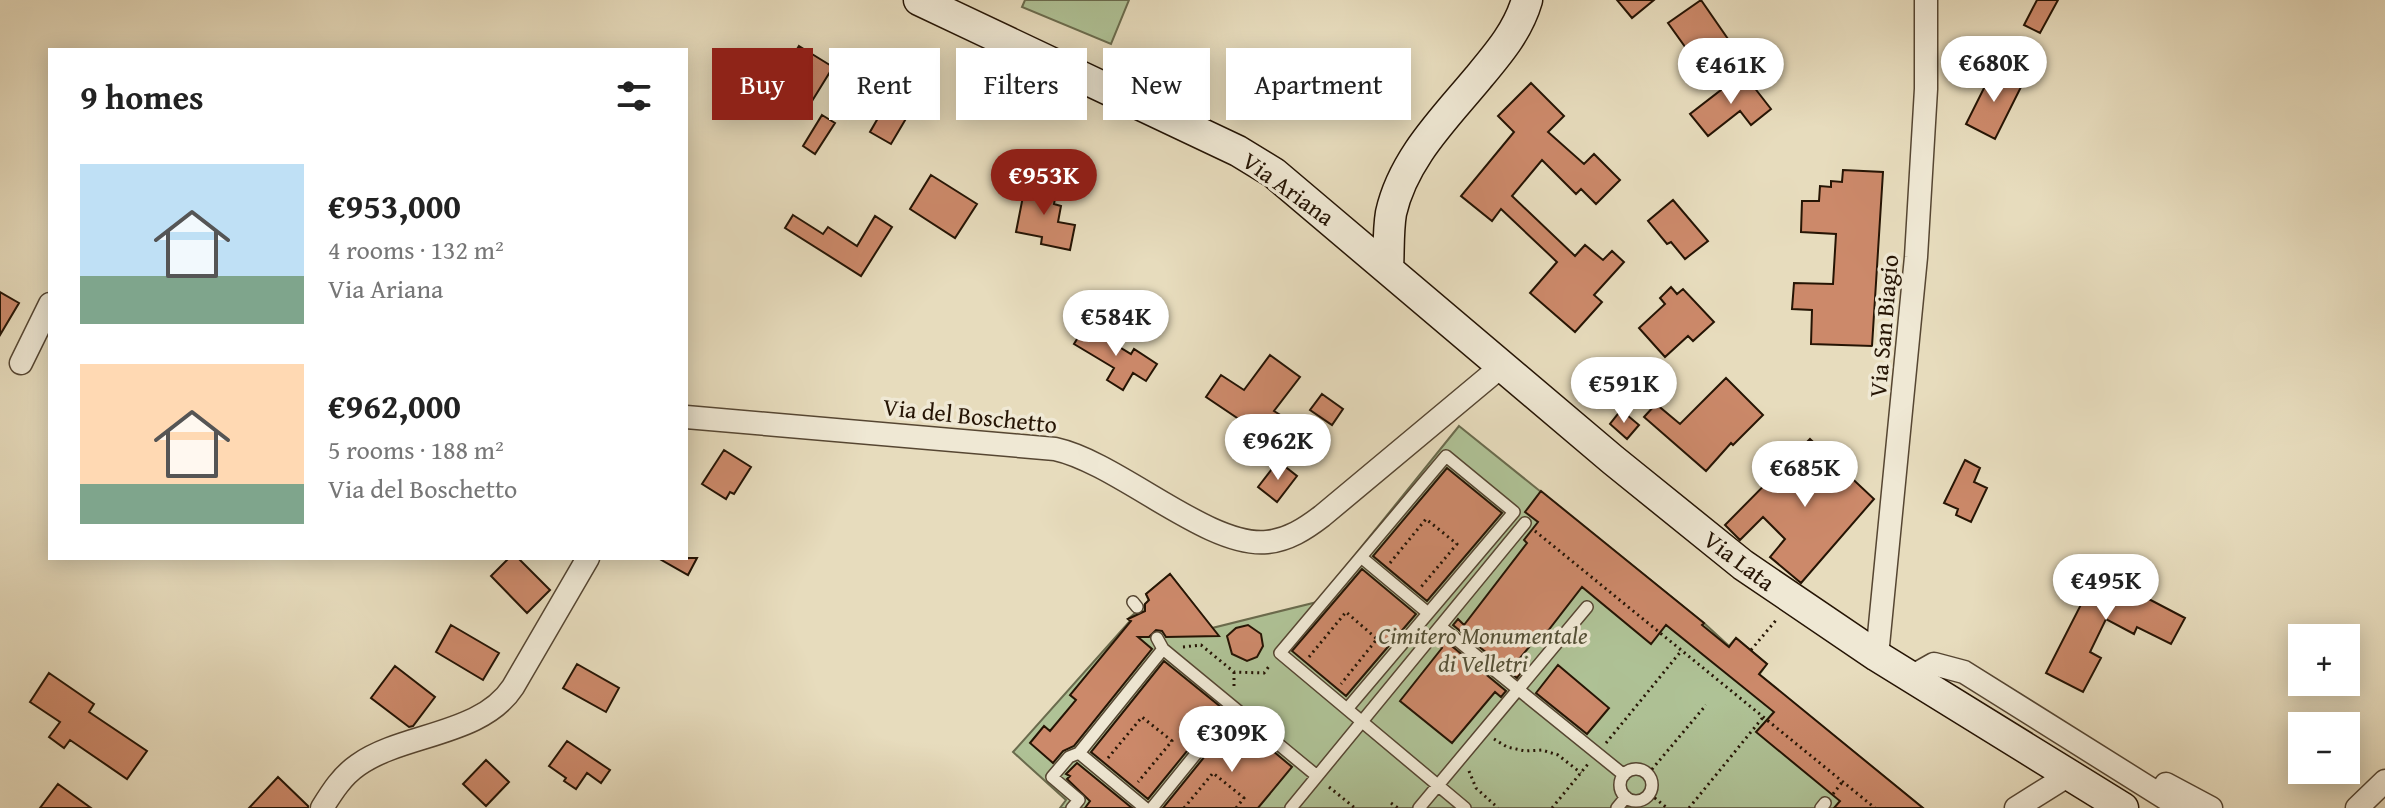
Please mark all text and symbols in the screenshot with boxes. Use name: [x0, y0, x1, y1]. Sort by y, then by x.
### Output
pin: €680K: [1938, 36, 2050, 104]
pin: €461K: [1675, 38, 1787, 106]
text: €680K: [1959, 42, 2029, 81]
text: €461K: [1696, 44, 1766, 83]
chip: Buy: [712, 48, 813, 120]
chip: Rent: [829, 48, 940, 120]
chip: Filters: [956, 48, 1087, 120]
chip: New: [1103, 48, 1210, 120]
chip: Apartment: [1226, 48, 1411, 120]
text: 9 homes: [80, 72, 204, 121]
icon: filters: [612, 74, 656, 118]
street label: Via Ariana: [1235, 143, 1342, 234]
pin: €953K: [988, 149, 1100, 217]
text: €953K: [1009, 155, 1079, 194]
text: €953,000: [328, 181, 461, 230]
icon: home: [144, 196, 240, 292]
text: 4 rooms · 132 m²: [328, 230, 504, 269]
street label: Via San Biagio: [1860, 253, 1907, 399]
text: Via Ariana: [328, 269, 443, 308]
pin: €584K: [1060, 290, 1172, 358]
text: €584K: [1081, 296, 1151, 335]
pin: €591K: [1568, 357, 1680, 425]
text: €591K: [1589, 363, 1659, 402]
text: €962,000: [328, 381, 461, 430]
street label: Via del Boschetto: [881, 389, 1059, 442]
icon: home: [144, 396, 240, 492]
pin: €962K: [1222, 414, 1334, 482]
text: €962K: [1243, 420, 1313, 459]
text: 5 rooms · 188 m²: [328, 430, 504, 469]
pin: €685K: [1749, 441, 1861, 509]
text: €685K: [1770, 447, 1840, 486]
text: Via del Boschetto: [328, 469, 517, 508]
street label: Via Lata: [1696, 522, 1783, 600]
pin: €495K: [2050, 554, 2162, 622]
text: €495K: [2071, 560, 2141, 599]
park label: Cimitero Monumentale di Velletri: [1378, 618, 1588, 681]
map controls: [2288, 624, 2360, 784]
button: +: [2288, 624, 2360, 696]
pin: €309K: [1176, 706, 1288, 774]
text: €309K: [1197, 712, 1267, 751]
button: −: [2288, 712, 2360, 784]

